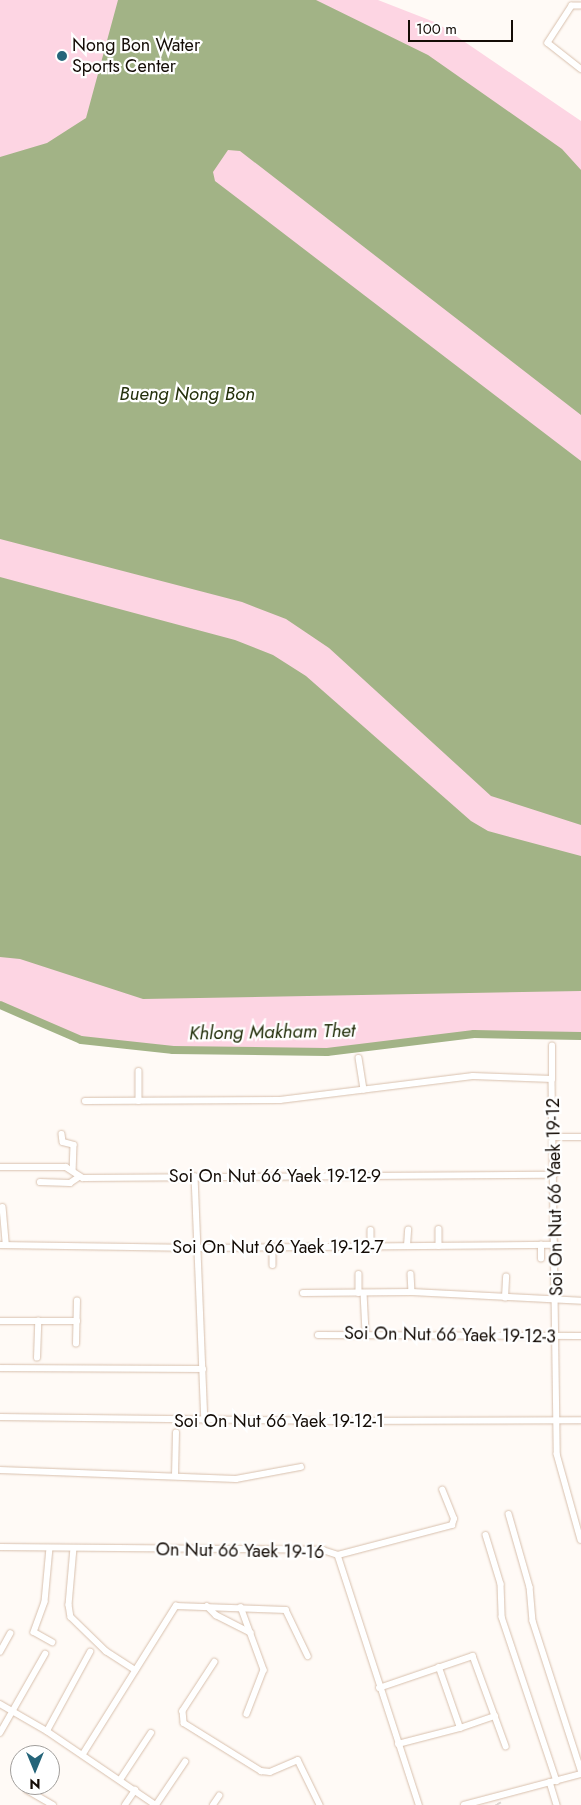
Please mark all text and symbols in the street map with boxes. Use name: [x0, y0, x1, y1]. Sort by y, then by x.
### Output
scale bar: [411, 10, 516, 42]
text: 100 m: [416, 18, 457, 40]
place label: Nong Bon Water Sports Center: [72, 35, 200, 78]
marker: Nong Bon Water Sports Center: [56, 50, 68, 62]
water label: Bueng Nong Bon: [119, 383, 255, 405]
water label: Khlong Makham Thet: [189, 1019, 355, 1045]
street label: Soi On Nut 66 Yaek 19-12: [542, 1098, 568, 1296]
street label: Soi On Nut 66 Yaek 19-12-9: [169, 1165, 381, 1187]
street label: Soi On Nut 66 Yaek 19-12-7: [172, 1236, 384, 1258]
street label: Soi On Nut 66 Yaek 19-12-3: [344, 1322, 556, 1348]
street label: Soi On Nut 66 Yaek 19-12-1: [174, 1410, 384, 1432]
street label: On Nut 66 Yaek 19-16: [156, 1539, 324, 1563]
north arrow: [10, 1745, 60, 1795]
text: N: [29, 1774, 41, 1794]

